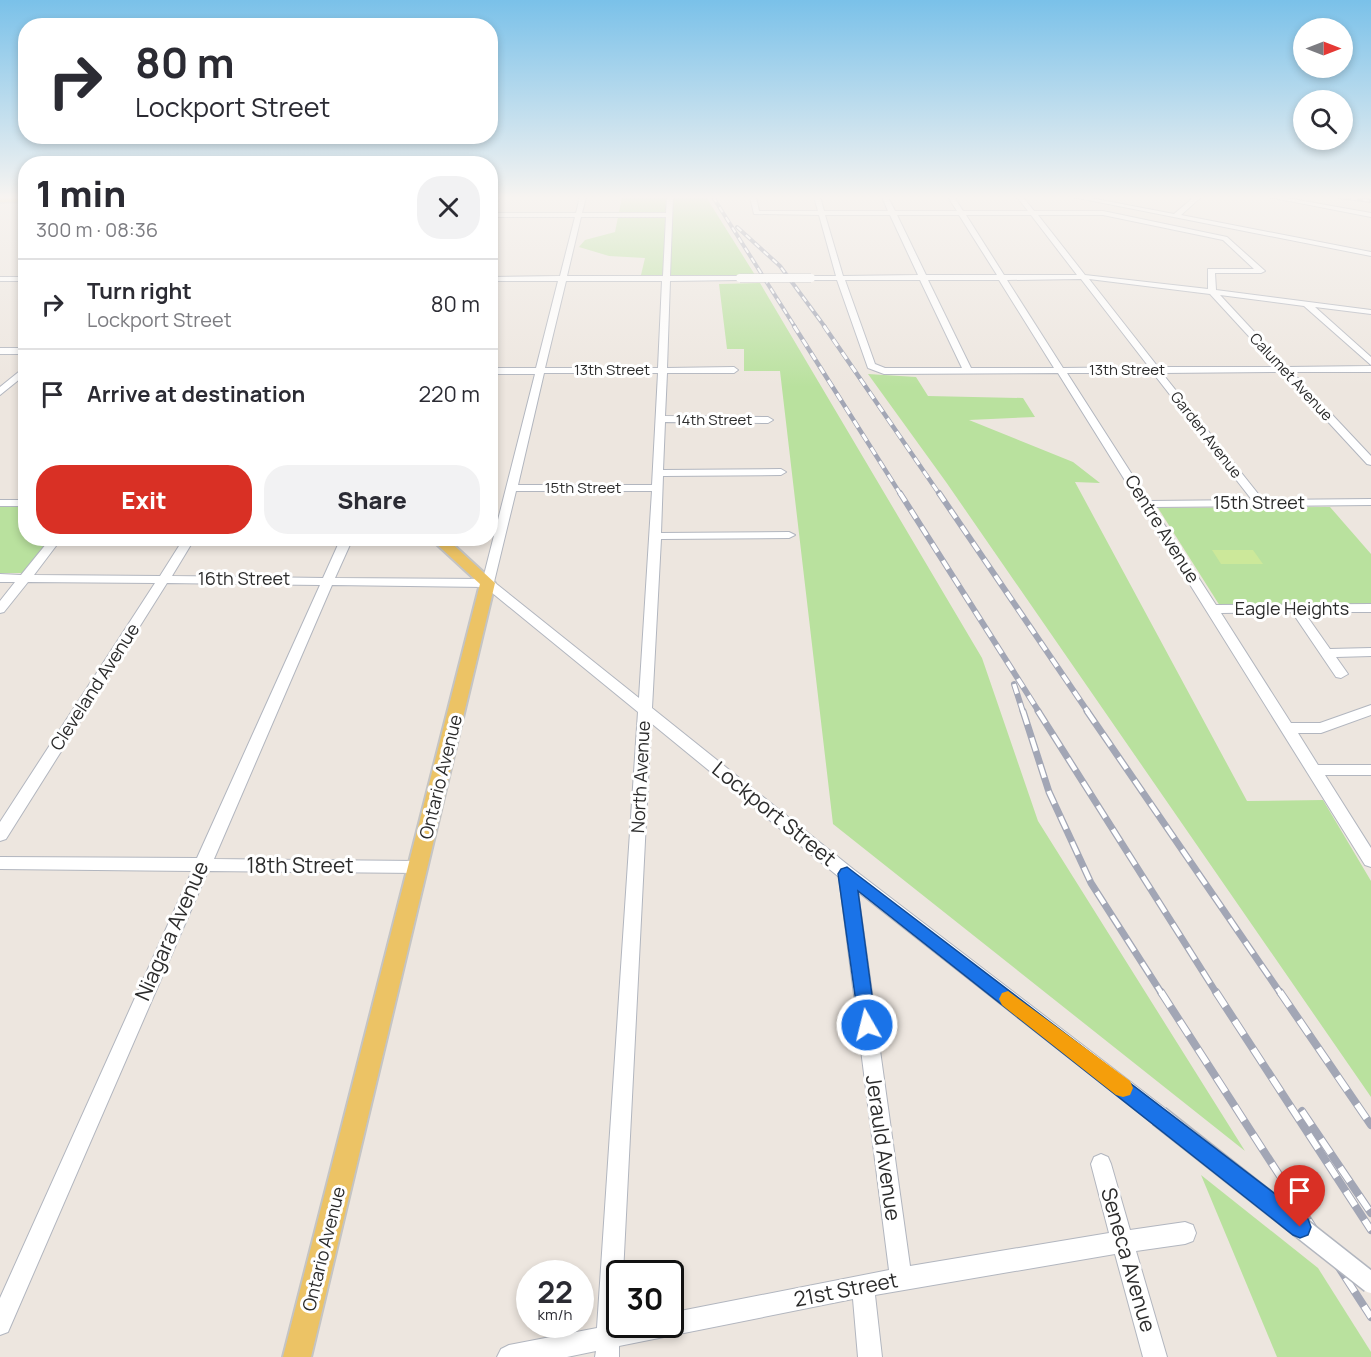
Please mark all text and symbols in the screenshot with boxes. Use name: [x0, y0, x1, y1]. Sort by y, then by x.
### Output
north arrow: [1293, 18, 1353, 78]
map controls: [1293, 18, 1353, 150]
text: 80 m: [135, 33, 235, 91]
icon: right: [36, 42, 114, 120]
text: Lockport Street: [135, 88, 330, 125]
button: search: [1293, 90, 1353, 150]
text: 1 min: [36, 169, 126, 218]
button: close: [417, 176, 480, 239]
text: 300 m · 08:36: [36, 216, 158, 243]
text: Turn right: [87, 276, 192, 306]
icon: right: [36, 288, 69, 321]
text: 80 m: [431, 289, 480, 319]
text: Lockport Street: [87, 306, 232, 333]
street label: Calumet Avenue: [1245, 328, 1338, 425]
street label: 13th Street: [574, 359, 650, 380]
street label: 13th Street: [1089, 359, 1165, 380]
icon: arrive: [36, 378, 69, 411]
text: Arrive at destination: [87, 379, 305, 409]
text: 220 m: [418, 379, 480, 409]
street label: Garden Avenue: [1166, 387, 1247, 483]
street label: 14th Street: [676, 409, 752, 430]
button: Exit: [36, 465, 252, 534]
button: Share: [264, 465, 480, 534]
street label: Centre Avenue: [1120, 470, 1206, 587]
street label: 15th Street: [545, 477, 621, 498]
street label: 15th Street: [1213, 490, 1305, 514]
street label: 16th Street: [198, 566, 290, 590]
street label: Eagle Heights: [1235, 596, 1349, 620]
street label: Cleveland Avenue: [44, 618, 144, 755]
street label: Ontario Avenue: [413, 712, 467, 842]
street label: North Avenue: [625, 720, 655, 834]
street label: Lockport Street: [707, 755, 842, 872]
street label: 18th Street: [246, 851, 354, 879]
street label: Niagara Avenue: [128, 856, 214, 1005]
position arrow: [835, 993, 899, 1057]
street label: Jerauld Avenue: [860, 1073, 908, 1222]
pin: [1274, 1165, 1325, 1227]
icon: arrive: [1283, 1174, 1316, 1207]
street label: Ontario Avenue: [296, 1184, 350, 1314]
street label: Seneca Avenue: [1095, 1184, 1163, 1335]
speed limit sign: 30: [606, 1260, 684, 1338]
street label: 21st Street: [791, 1265, 900, 1313]
text: 22: [537, 1271, 573, 1312]
text: km/h: [538, 1304, 572, 1325]

